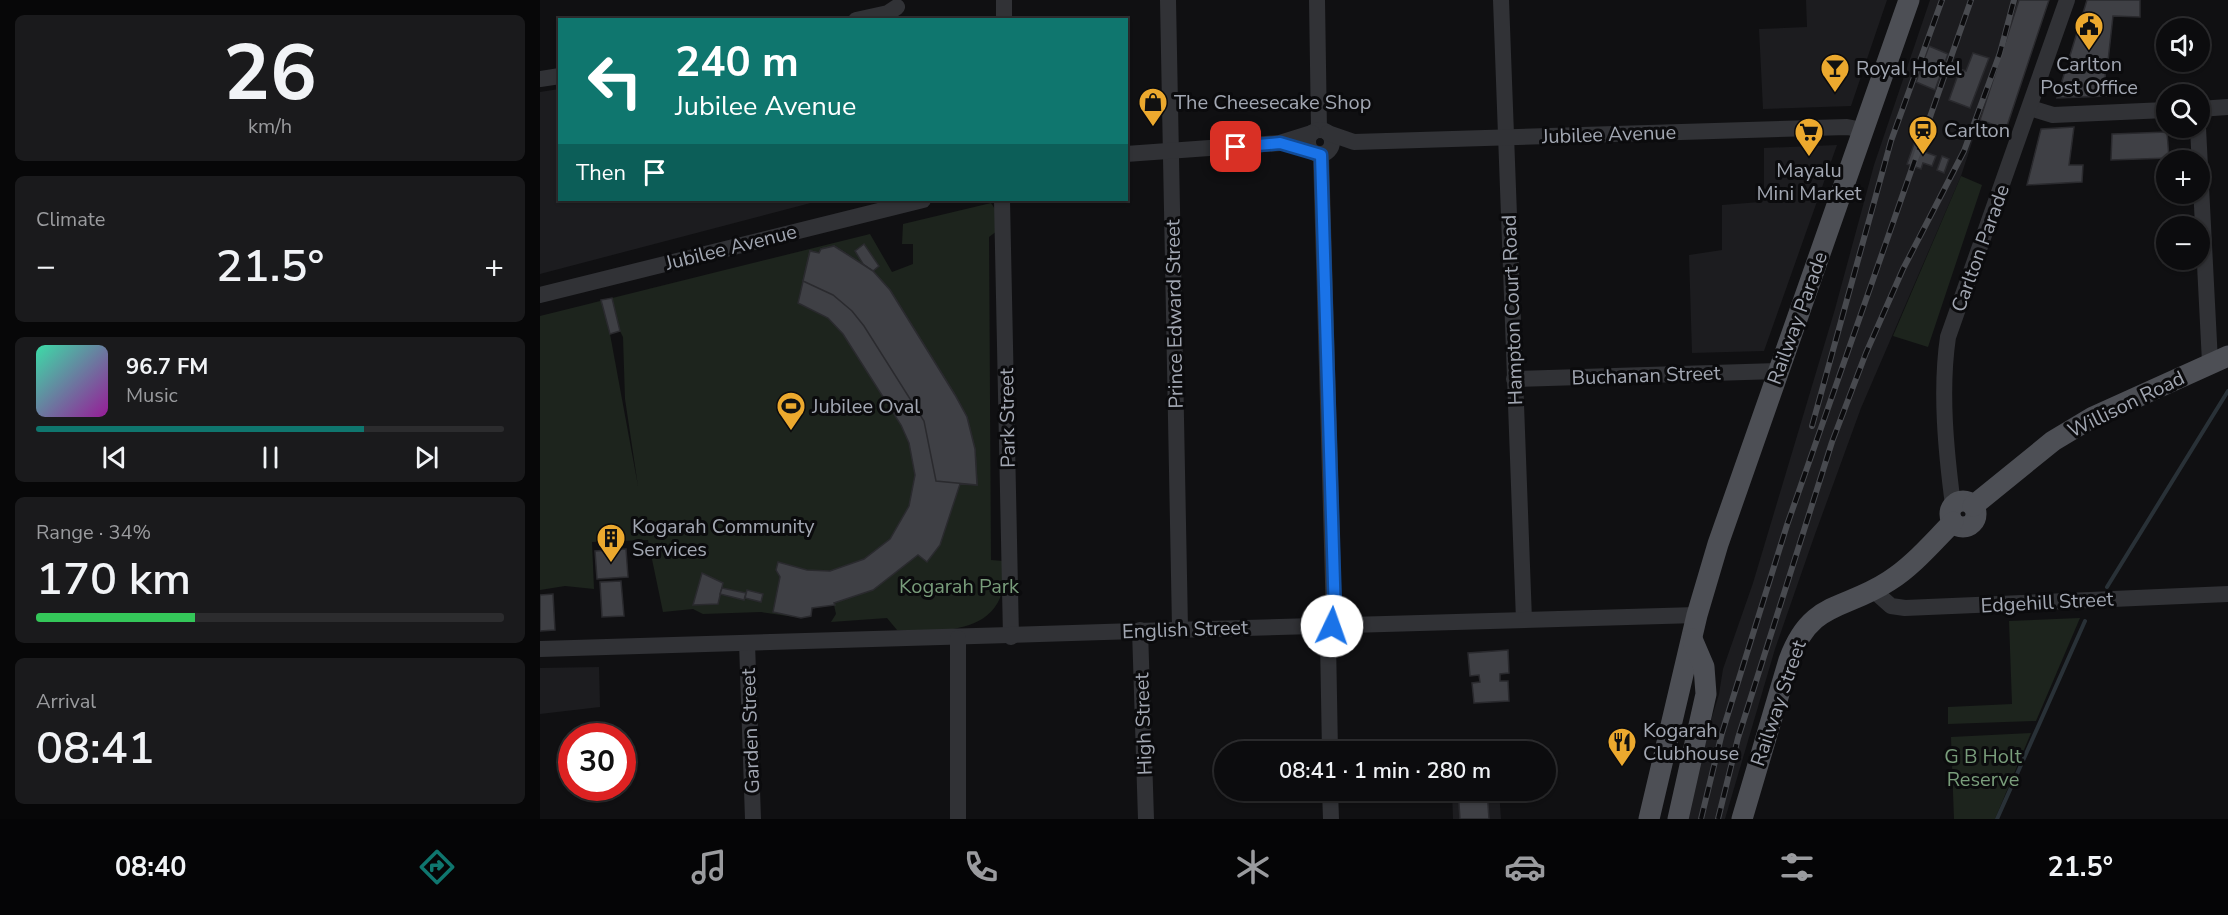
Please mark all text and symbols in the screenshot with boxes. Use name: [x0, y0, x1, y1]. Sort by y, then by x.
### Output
public building icon: Carlton Post Office: [2073, 10, 2105, 52]
map controls: [2156, 18, 2210, 270]
button: sound: [2156, 18, 2210, 72]
text: 26: [223, 20, 317, 127]
text: 240 m: [675, 34, 799, 91]
icon: left: [576, 42, 654, 120]
place label: Carlton Post Office: [2040, 51, 2138, 101]
bar icon: Royal Hotel: [1819, 52, 1851, 94]
place label: Royal Hotel: [1856, 55, 1962, 82]
button: search: [2156, 84, 2210, 138]
shop icon: The Cheesecake Shop: [1137, 86, 1169, 128]
text: Jubilee Avenue: [675, 88, 856, 125]
place label: The Cheesecake Shop: [1174, 89, 1371, 116]
text: km/h: [248, 113, 292, 140]
station icon: Carlton: [1907, 114, 1939, 156]
supermarket icon: Mayalu Mini Market: [1793, 116, 1825, 158]
place label: Carlton: [1944, 117, 2010, 144]
street label: Jubilee Avenue: [1540, 119, 1677, 150]
pin: [1210, 121, 1261, 172]
icon: arrive: [1219, 130, 1252, 163]
button: +: [2156, 150, 2210, 204]
icon: arrive: [638, 156, 671, 189]
place label: Mayalu Mini Market: [1756, 157, 1863, 207]
text: Then: [576, 158, 626, 188]
street label: Carlton Parade: [1945, 181, 2016, 316]
text: Climate: [36, 206, 105, 233]
street label: Hampton Court Road: [1496, 214, 1529, 406]
button: −: [2156, 216, 2210, 270]
street label: Jubilee Avenue: [662, 218, 800, 277]
street label: Prince Edward Street: [1159, 218, 1190, 409]
text: 21.5°: [216, 236, 324, 297]
text: −: [36, 244, 56, 289]
text: +: [484, 244, 504, 289]
street label: Railway Parade: [1761, 248, 1834, 388]
text: 96.7 FM: [126, 352, 208, 382]
street label: Buchanan Street: [1571, 359, 1722, 392]
street label: Willison Road: [2063, 364, 2189, 444]
street label: Park Street: [993, 367, 1022, 468]
text: Music: [126, 382, 178, 409]
sports icon: Jubilee Oval: [775, 390, 807, 432]
place label: Jubilee Oval: [811, 393, 920, 420]
icon: previous: [98, 441, 131, 474]
icon: pause: [254, 441, 287, 474]
icon: next: [410, 441, 443, 474]
place label: Kogarah Community Services: [632, 513, 815, 563]
text: Range · 34%: [36, 519, 151, 546]
building icon: Kogarah Community Services: [595, 522, 627, 564]
text: 170 km: [36, 549, 191, 610]
park label: Kogarah Park: [899, 573, 1020, 600]
street label: Edgehill Street: [1980, 585, 2115, 619]
position arrow: [1300, 594, 1364, 658]
street label: English Street: [1122, 614, 1249, 645]
street label: Railway Street: [1744, 636, 1813, 770]
street label: Garden Street: [735, 667, 766, 794]
street label: High Street: [1128, 671, 1159, 776]
text: Arrival: [36, 688, 96, 715]
place label: Kogarah Clubhouse: [1643, 717, 1739, 767]
text: 08:41: [36, 718, 155, 779]
speed limit sign: 30: [558, 723, 636, 801]
restaurant icon: Kogarah Clubhouse: [1606, 726, 1638, 768]
park label: G B Holt Reserve: [1944, 743, 2023, 793]
text: 08:41 · 1 min · 280 m: [1279, 756, 1491, 786]
icon: directions: [416, 846, 458, 888]
icon: music: [688, 846, 730, 888]
icon: phone: [960, 846, 1002, 888]
icon: climate: [1232, 846, 1274, 888]
icon: car: [1504, 846, 1546, 888]
icon: filters: [1776, 846, 1818, 888]
text: 08:40: [115, 849, 186, 886]
text: 21.5°: [2047, 849, 2113, 886]

